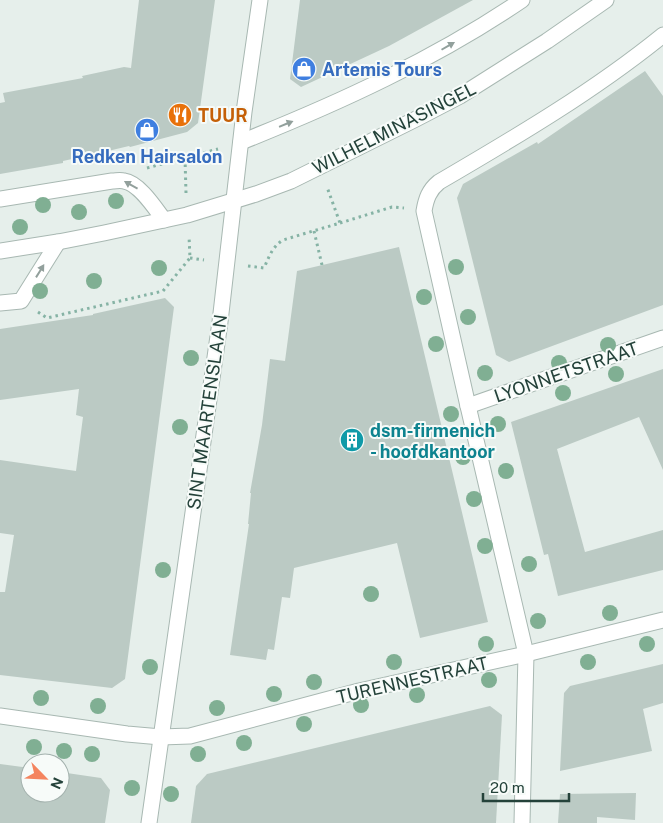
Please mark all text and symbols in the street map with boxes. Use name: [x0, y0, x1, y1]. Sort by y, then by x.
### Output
one-way arrow: [441, 42, 455, 51]
shop icon: Artemis Tours: [291, 56, 317, 82]
place label: Artemis Tours: [322, 59, 442, 80]
street label: WILHELMINASINGEL: [309, 78, 479, 178]
restaurant icon: TUUR: [167, 102, 193, 128]
place label: TUUR: [198, 105, 248, 126]
shop icon: Redken Hairsalon: [134, 117, 160, 143]
one-way arrow: [279, 120, 294, 128]
place label: Redken Hairsalon: [71, 146, 223, 167]
one-way arrow: [124, 181, 139, 189]
one-way arrow: [35, 264, 44, 278]
street label: SINT MAARTENSLAAN: [183, 313, 231, 511]
street label: LYONNETSTRAAT: [491, 337, 641, 407]
place label: dsm-firmenich - hoofdkantoor: [370, 420, 496, 462]
building icon: dsm-firmenich - hoofdkantoor: [339, 427, 365, 453]
street label: TURENNESTRAAT: [334, 652, 490, 708]
north arrow: [20, 753, 70, 803]
scale bar: [483, 770, 569, 802]
text: N: [47, 775, 66, 792]
text: 20 m: [490, 779, 525, 796]

